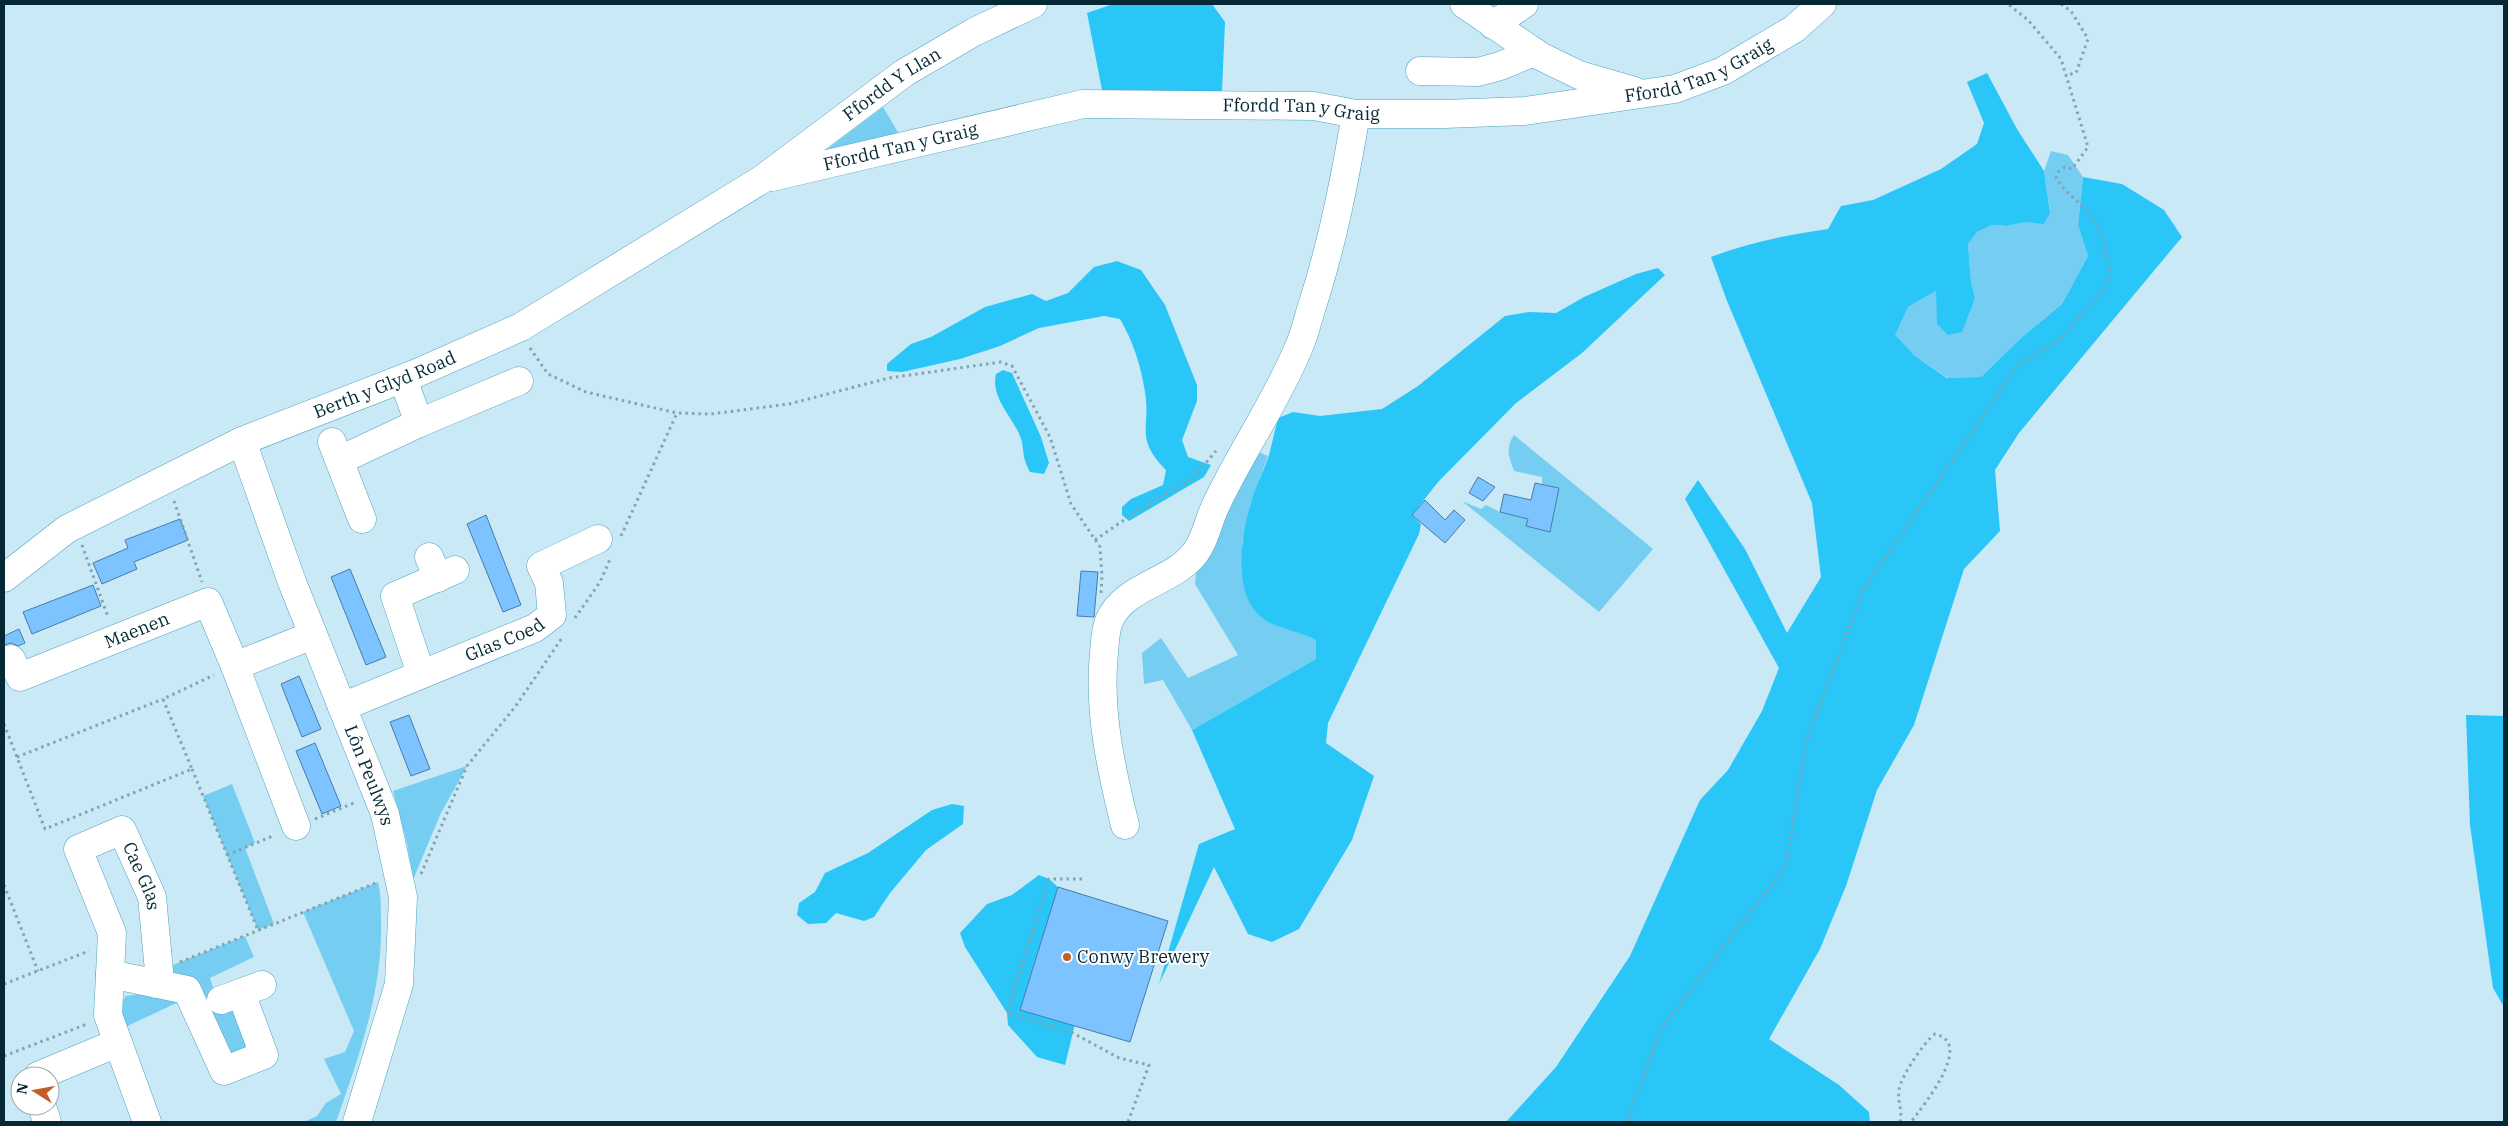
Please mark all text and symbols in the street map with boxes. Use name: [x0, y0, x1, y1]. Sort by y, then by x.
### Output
street label: Ffordd Tan y Graig: [1623, 32, 1777, 107]
street label: Ffordd Y Llan: [838, 42, 945, 126]
street label: Ffordd Tan y Graig: [1222, 93, 1380, 125]
street label: Ffordd Tan y Graig: [821, 117, 980, 176]
street label: Berth y Glyd Road: [310, 345, 459, 423]
street label: Maenen: [101, 607, 173, 653]
street label: Glas Coed: [462, 613, 549, 666]
street label: Lôn Peulwys: [340, 722, 399, 828]
street label: Cae Glas: [118, 838, 165, 911]
place label: Conwy Brewery: [1077, 945, 1210, 968]
marker: Conwy Brewery: [1061, 951, 1073, 963]
north arrow: [10, 1066, 60, 1116]
text: N: [12, 1081, 32, 1096]

